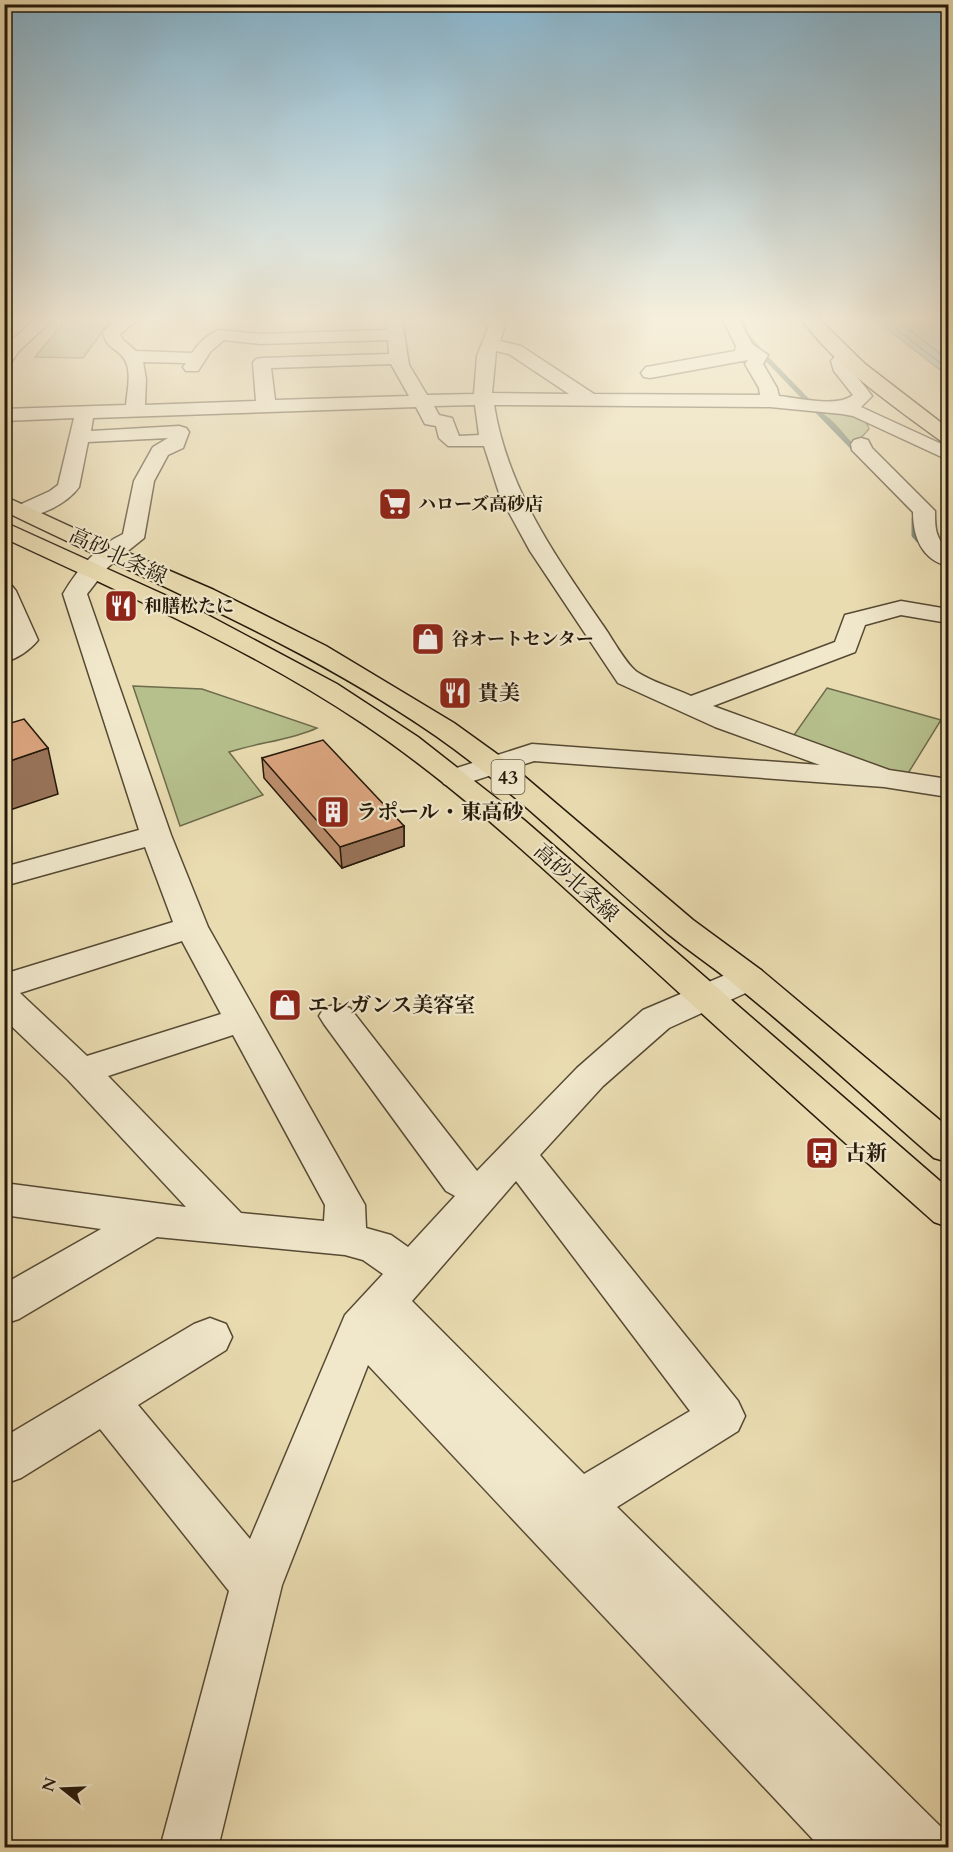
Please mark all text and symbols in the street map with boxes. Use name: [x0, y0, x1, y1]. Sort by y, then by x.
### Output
supermarket icon: ハローズ高砂店: [377, 486, 413, 522]
place label: ハローズ高砂店: [418, 492, 543, 517]
street label: 高砂北条線: [64, 521, 172, 591]
restaurant icon: 和膳松たに: [103, 588, 139, 624]
place label: 和膳松たに: [144, 594, 234, 619]
shop icon: 谷オートセンター: [410, 621, 446, 657]
place label: 谷オートセンター: [451, 627, 594, 652]
restaurant icon: 貴美: [437, 675, 473, 711]
place label: 貴美: [478, 679, 520, 708]
road number: 43: [492, 760, 524, 794]
building icon: ラポール・東高砂: [315, 794, 351, 830]
place label: ラポール・東高砂: [356, 798, 524, 827]
street label: 高砂北条線: [527, 837, 625, 929]
shop icon: エレガンス美容室: [267, 987, 303, 1023]
place label: エレガンス美容室: [308, 991, 475, 1020]
bus stop icon: 古新: [804, 1135, 840, 1171]
place label: 古新: [845, 1139, 887, 1168]
north arrow: [33, 1759, 93, 1819]
text: N: [37, 1775, 62, 1795]

